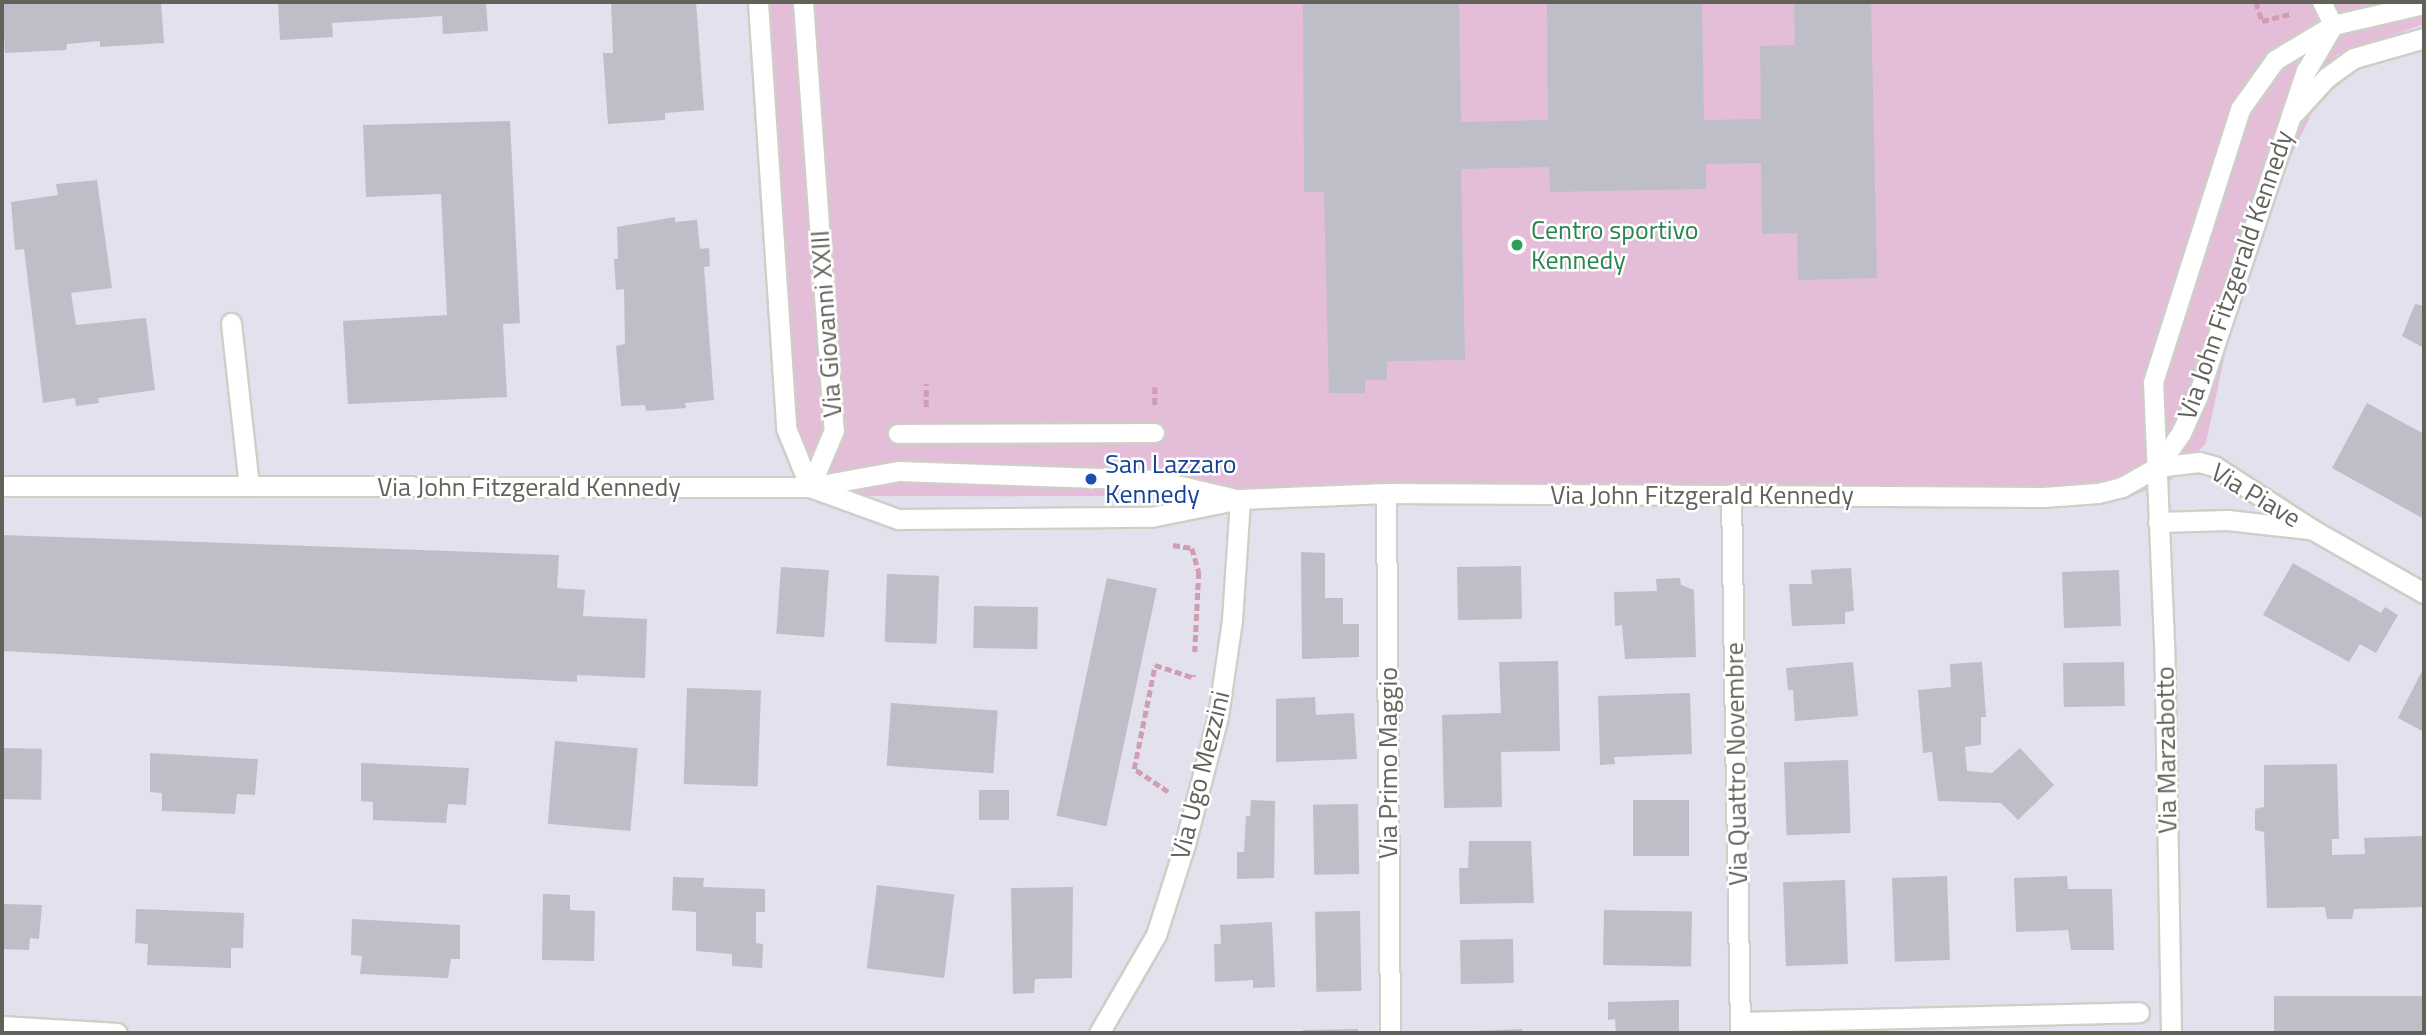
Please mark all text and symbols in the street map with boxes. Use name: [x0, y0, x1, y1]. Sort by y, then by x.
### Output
street label: Via John Fitzgerald Kennedy: [2171, 126, 2299, 424]
place label: Centro sportivo Kennedy: [1531, 214, 1699, 276]
street label: Via Giovanni XXIII: [804, 229, 848, 419]
marker: Centro sportivo Kennedy: [1509, 237, 1525, 253]
place label: San Lazzaro Kennedy: [1105, 448, 1236, 510]
street label: Via Piave: [2206, 456, 2306, 534]
street label: Via John Fitzgerald Kennedy: [377, 471, 681, 503]
marker: San Lazzaro Kennedy: [1083, 471, 1099, 487]
street label: Via John Fitzgerald Kennedy: [1550, 479, 1854, 511]
street label: Via Quattro Novembre: [1718, 642, 1754, 886]
street label: Via Marzabotto: [2149, 666, 2183, 834]
street label: Via Primo Maggio: [1372, 667, 1404, 859]
street label: Via Ugo Mezzini: [1164, 687, 1236, 863]

